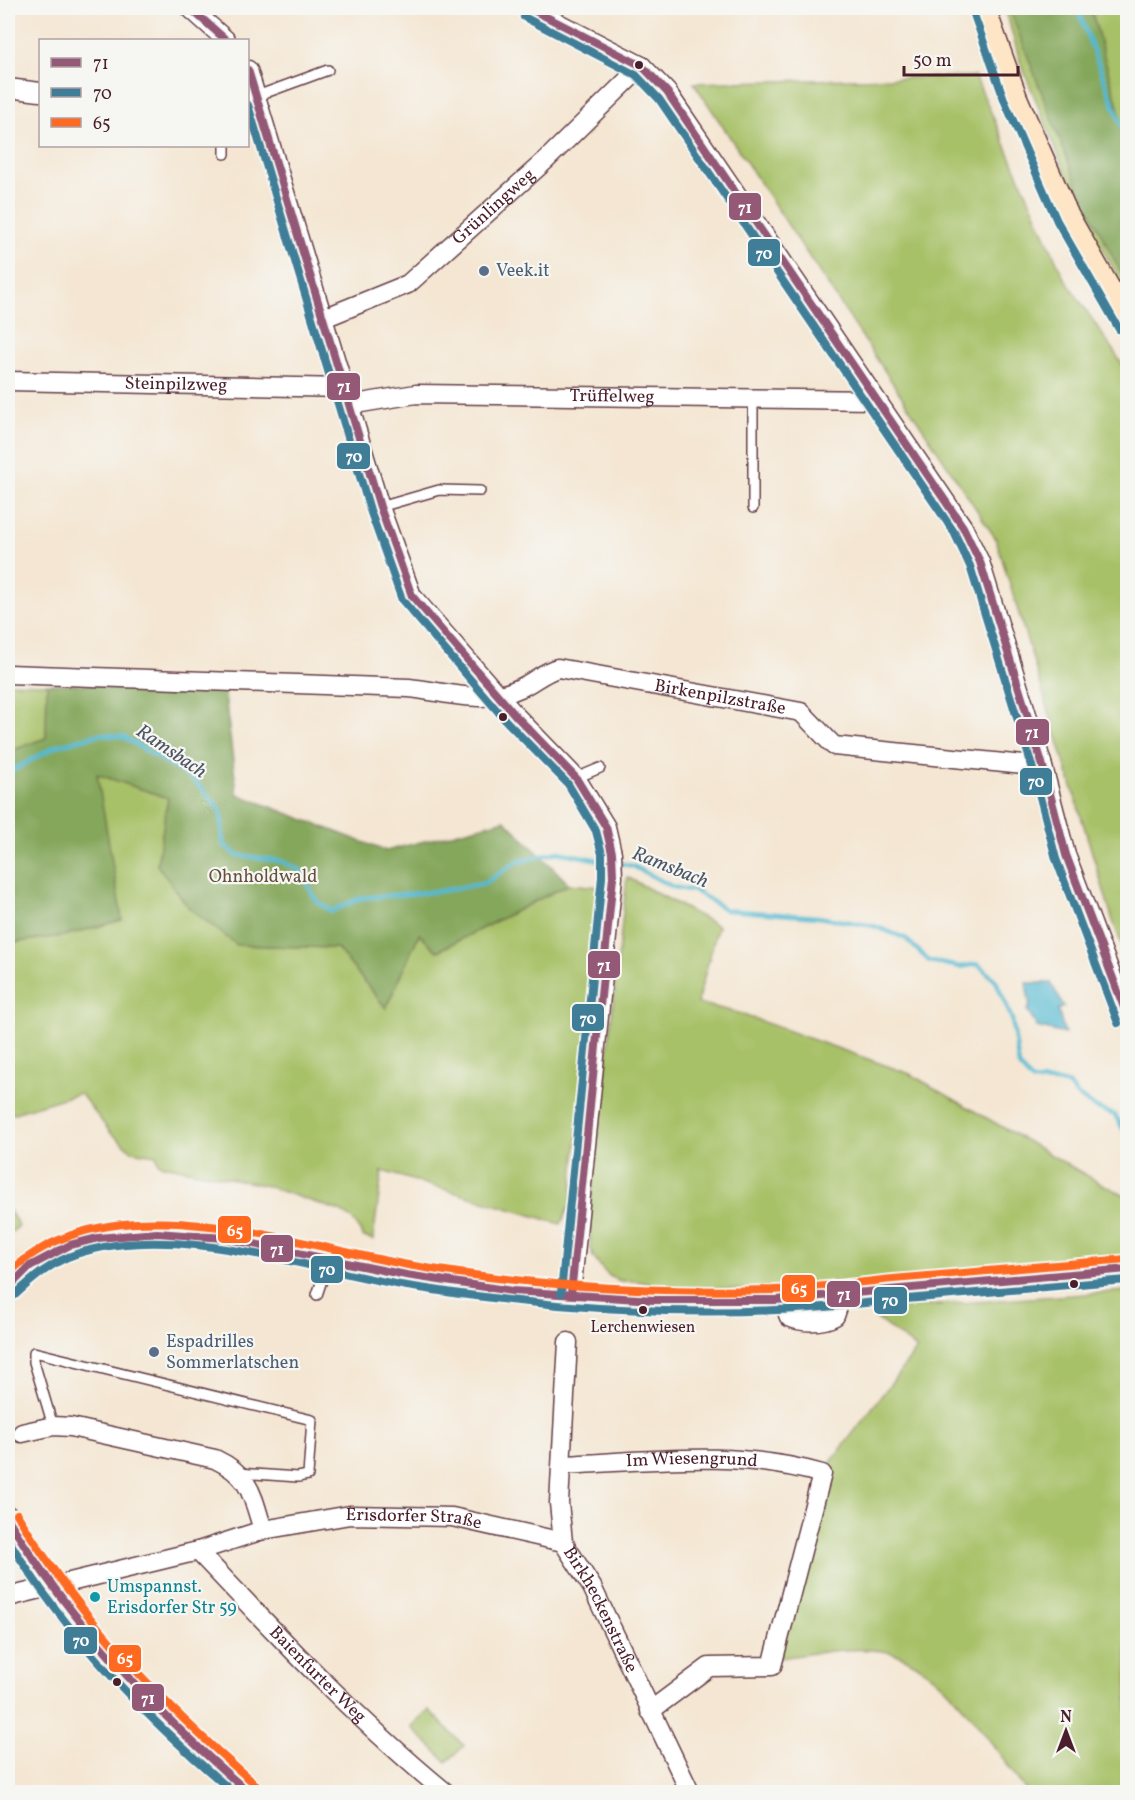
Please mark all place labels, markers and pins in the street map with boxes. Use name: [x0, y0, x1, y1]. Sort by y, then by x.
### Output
unlabelled marker: [633, 59, 645, 71]
place label: Veek.it: [496, 259, 550, 284]
marker: Veek.it: [477, 264, 491, 278]
unlabelled marker: [497, 711, 509, 723]
unlabelled marker: [1068, 1278, 1080, 1290]
marker: Lerchenwiesen: [637, 1304, 649, 1316]
place label: Lerchenwiesen: [591, 1317, 695, 1339]
place label: Espadrilles Sommerlatschen: [166, 1330, 299, 1376]
marker: Espadrilles Sommerlatschen: [147, 1345, 161, 1359]
place label: Umspannst. Erisdorfer Str 59: [107, 1575, 237, 1621]
marker: Umspannst. Erisdorfer Str 59: [88, 1590, 102, 1604]
unlabelled marker: [111, 1676, 123, 1688]

